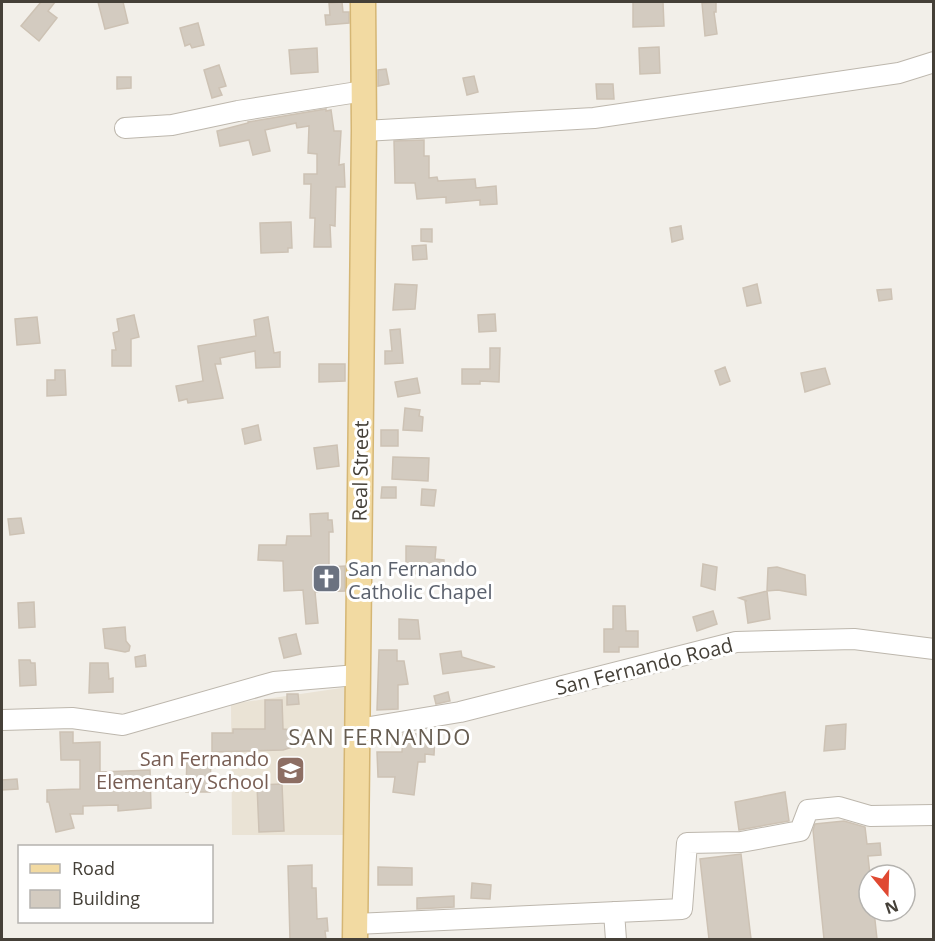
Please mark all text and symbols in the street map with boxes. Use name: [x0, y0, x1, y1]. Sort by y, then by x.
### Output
street label: Real Street: [346, 420, 374, 522]
place label: San Fernando Catholic Chapel: [348, 555, 493, 605]
church icon: San Fernando Catholic Chapel: [311, 563, 343, 595]
street label: San Fernando Road: [552, 631, 736, 701]
district label: SAN FERNANDO: [288, 721, 472, 751]
place label: San Fernando Elementary School: [96, 745, 269, 795]
school or university icon: San Fernando Elementary School: [274, 754, 306, 786]
legend: [18, 845, 213, 923]
text: Road: [72, 856, 115, 880]
north arrow: [857, 863, 917, 923]
text: Building: [72, 886, 140, 910]
text: N: [882, 895, 902, 920]

